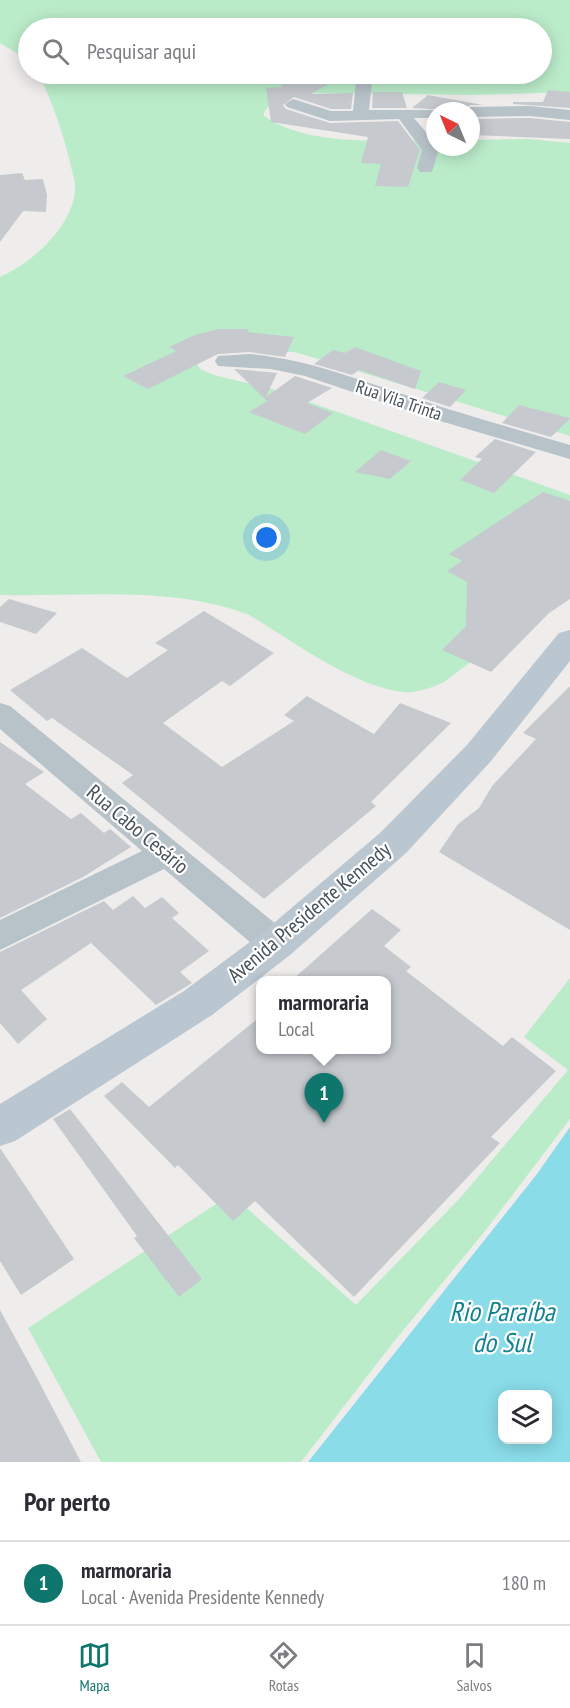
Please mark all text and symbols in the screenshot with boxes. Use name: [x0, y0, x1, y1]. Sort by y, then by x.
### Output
search box: [18, 18, 552, 84]
icon: search: [39, 35, 72, 68]
text: Pesquisar aqui: [87, 37, 196, 65]
north arrow: [426, 102, 480, 156]
street label: Rua Vila Trinta: [353, 375, 445, 425]
your location: [252, 523, 281, 552]
street label: Rua Cabo Cesário: [81, 778, 195, 880]
street label: Avenida Presidente Kennedy: [222, 836, 396, 988]
popup: [256, 976, 391, 1054]
text: marmoraria: [278, 988, 369, 1016]
text: Local: [278, 1016, 314, 1042]
pin: 1: [304, 1074, 344, 1123]
water label: Rio Paraíba do Sul: [449, 1294, 556, 1359]
map controls: [498, 1390, 552, 1444]
button: layers: [498, 1390, 552, 1444]
text: Por perto: [24, 1485, 110, 1518]
text: marmoraria: [81, 1556, 172, 1584]
text: 1: [39, 1570, 48, 1596]
text: 180 m: [502, 1570, 546, 1596]
text: Local · Avenida Presidente Kennedy: [81, 1584, 324, 1610]
tab: Mapa: [78, 1639, 111, 1695]
tab: Rotas: [267, 1639, 300, 1695]
tab: Salvos: [456, 1639, 492, 1695]

